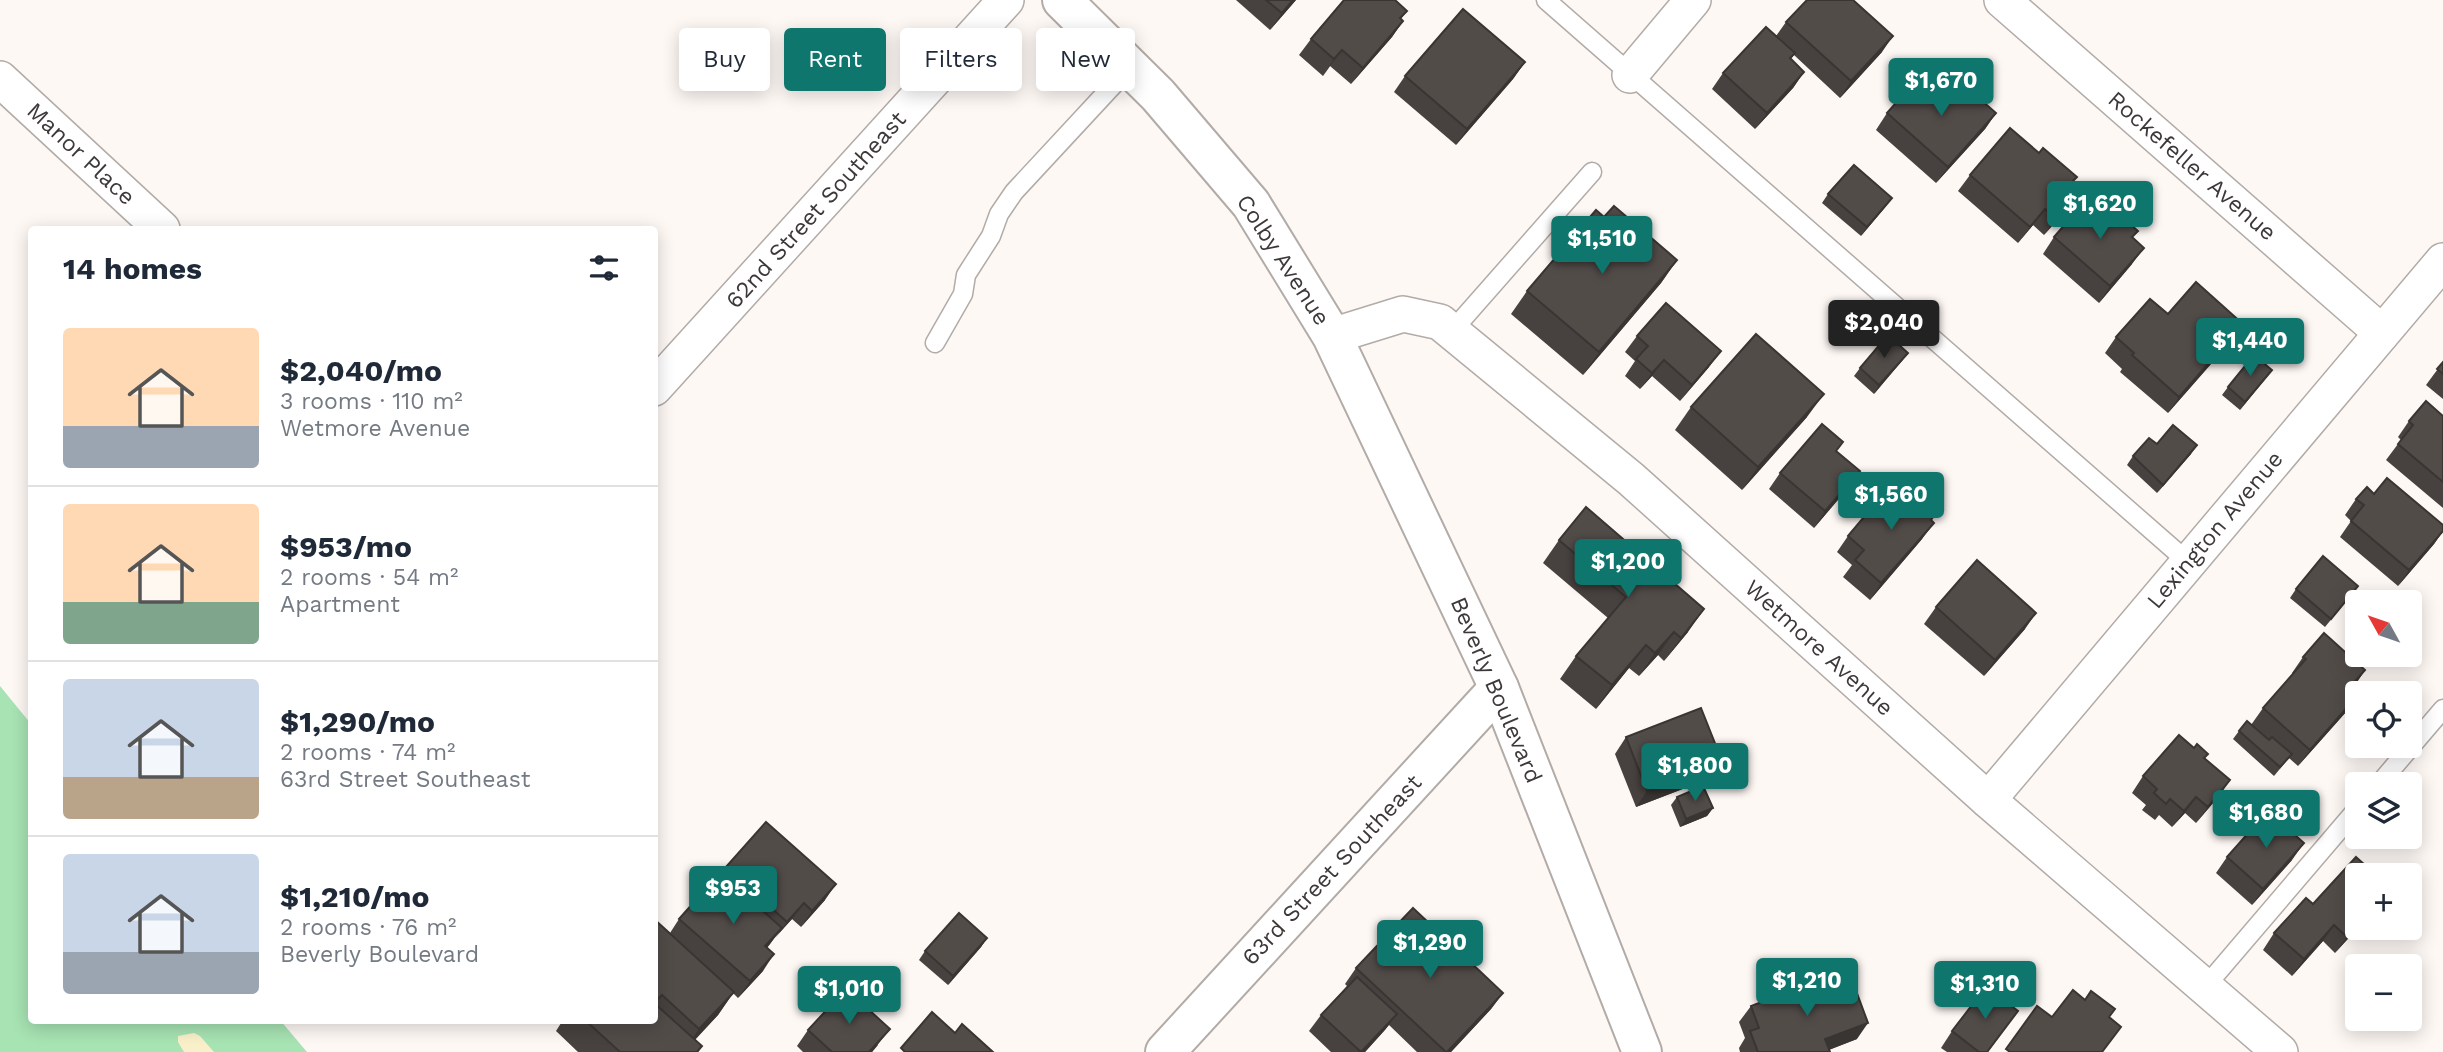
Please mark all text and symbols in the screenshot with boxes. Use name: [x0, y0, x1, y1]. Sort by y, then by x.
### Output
chip: Buy: [679, 28, 770, 91]
chip: Rent: [784, 28, 886, 91]
chip: Filters: [900, 28, 1022, 91]
chip: New: [1036, 28, 1135, 91]
pin: $1,670: [1884, 58, 1998, 118]
text: $1,670: [1904, 67, 1978, 94]
street label: Rockefeller Avenue: [2102, 86, 2282, 246]
street label: Manor Place: [22, 97, 140, 211]
street label: 62nd Street Southeast: [720, 106, 912, 314]
pin: $1,620: [2043, 182, 2157, 241]
street label: Colby Avenue: [1231, 190, 1335, 330]
text: $1,620: [2063, 190, 2137, 217]
pin: $1,510: [1545, 216, 1659, 276]
text: $1,510: [1567, 225, 1637, 252]
icon: filters: [585, 249, 623, 287]
text: 14 homes: [63, 251, 202, 286]
pin: $2,040: [1827, 300, 1941, 360]
text: $2,040: [1844, 309, 1924, 336]
pin: $1,440: [2193, 318, 2307, 378]
text: $1,440: [2212, 327, 2288, 354]
text: $2,040/mo: [280, 353, 442, 388]
icon: home: [119, 356, 203, 440]
text: 3 rooms · 110 m²: [280, 388, 463, 415]
text: Wetmore Avenue: [280, 415, 470, 442]
street label: Lexington Avenue: [2141, 446, 2289, 614]
pin: $1,560: [1834, 472, 1948, 532]
text: $1,560: [1854, 481, 1928, 508]
text: $953/mo: [280, 529, 412, 564]
icon: home: [119, 532, 203, 616]
pin: $1,200: [1571, 540, 1685, 599]
text: $1,200: [1591, 548, 1665, 575]
text: 2 rooms · 54 m²: [280, 564, 458, 591]
street label: Wetmore Avenue: [1739, 574, 1899, 722]
north arrow: [2345, 590, 2422, 667]
map controls: [2345, 590, 2422, 1031]
text: Apartment: [280, 591, 400, 618]
street label: Beverly Boulevard: [1445, 593, 1547, 787]
button: locate: [2345, 681, 2422, 758]
text: $1,290/mo: [280, 704, 435, 739]
icon: home: [119, 707, 203, 791]
text: 2 rooms · 74 m²: [280, 739, 455, 766]
pin: $1,800: [1638, 744, 1752, 803]
text: $1,800: [1657, 752, 1733, 779]
text: 63rd Street Southeast: [280, 766, 530, 793]
street label: 63rd Street Southeast: [1237, 769, 1428, 971]
button: layers: [2345, 772, 2422, 849]
pin: $1,680: [2209, 790, 2323, 850]
text: $1,680: [2229, 799, 2303, 826]
button: +: [2345, 863, 2422, 940]
pin: $953: [692, 866, 774, 926]
text: $953: [705, 875, 761, 902]
text: $1,210/mo: [280, 879, 430, 914]
icon: home: [119, 882, 203, 966]
text: 2 rooms · 76 m²: [280, 914, 456, 941]
pin: $1,290: [1373, 920, 1487, 980]
text: $1,290: [1393, 929, 1467, 956]
text: Beverly Boulevard: [280, 941, 479, 968]
button: −: [2345, 954, 2422, 1031]
pin: $1,210: [1750, 958, 1864, 1018]
pin: $1,310: [1928, 962, 2042, 1021]
pin: $1,010: [792, 967, 906, 1026]
text: $1,210: [1772, 967, 1842, 994]
text: $1,310: [1950, 970, 2020, 997]
text: $1,010: [814, 975, 884, 1002]

